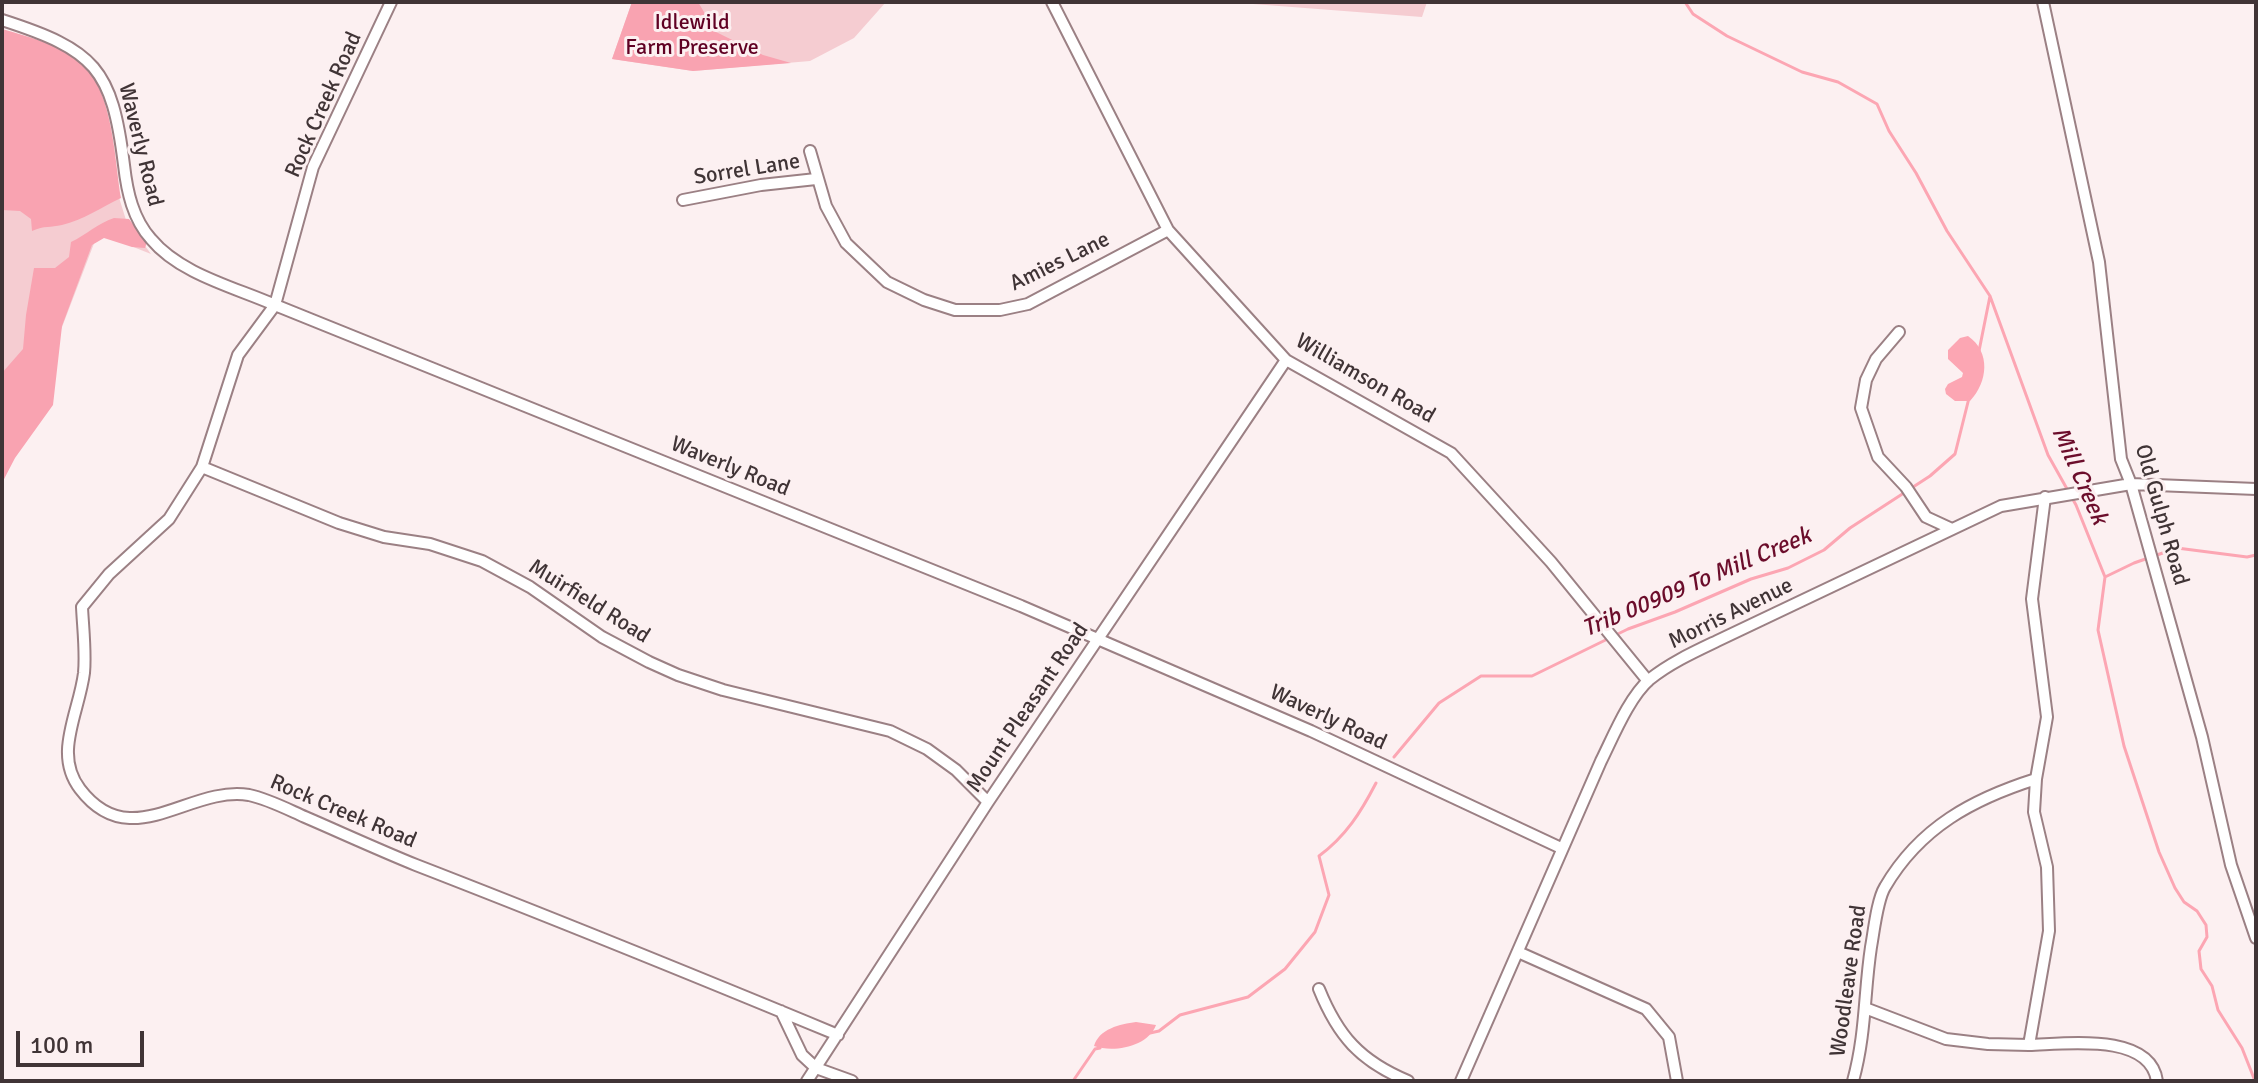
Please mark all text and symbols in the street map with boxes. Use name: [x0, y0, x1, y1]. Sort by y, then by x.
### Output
park label: Idlewild Farm Preserve: [625, 10, 759, 62]
street label: Rock Creek Road: [280, 28, 368, 182]
street label: Waverly Road: [112, 81, 168, 209]
street label: Sorrel Lane: [692, 149, 802, 191]
street label: Amies Lane: [1006, 226, 1114, 298]
street label: Williamson Road: [1290, 328, 1440, 430]
water label: Mill Creek: [2045, 423, 2113, 529]
street label: Waverly Road: [667, 431, 793, 503]
street label: Old Gulph Road: [2128, 441, 2194, 589]
water label: Trib 00909 To Mill Creek: [1578, 522, 1816, 644]
street label: Muirfield Road: [523, 554, 655, 650]
street label: Morris Avenue: [1665, 573, 1797, 655]
street label: Mount Pleasant Road: [961, 618, 1095, 798]
street label: Waverly Road: [1265, 679, 1391, 757]
street label: Rock Creek Road: [266, 769, 420, 855]
street label: Woodleave Road: [1825, 903, 1873, 1059]
scale bar: [20, 1015, 148, 1065]
text: 100 m: [30, 1030, 93, 1060]

